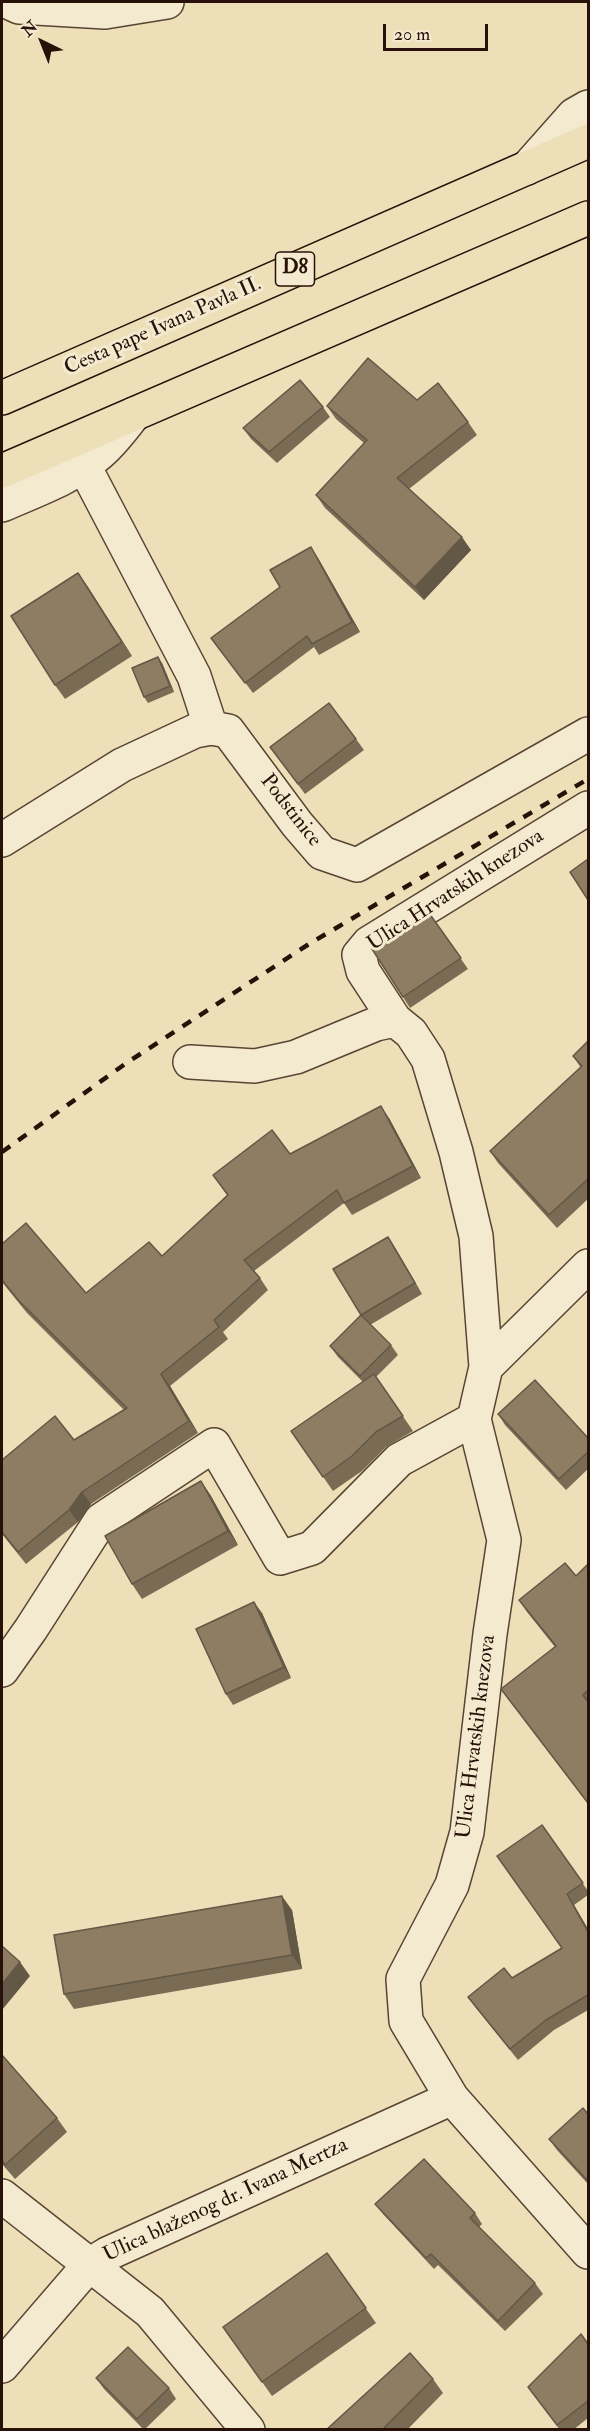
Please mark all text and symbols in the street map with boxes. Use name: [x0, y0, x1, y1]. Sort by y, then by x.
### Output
north arrow: [12, 12, 72, 72]
scale bar: [386, 12, 491, 50]
text: N: [18, 17, 42, 41]
text: 20 m: [394, 23, 430, 46]
road number: D8: [276, 252, 314, 286]
street label: Cesta pape Ivana Pavla II.: [61, 272, 265, 382]
street label: Podstinice: [254, 770, 326, 852]
street label: Ulica Hrvatskih knezova: [363, 825, 549, 957]
street label: Ulica Hrvatskih knezova: [452, 1634, 502, 1840]
street label: Ulica blaženog dr. Ivana Mertza: [100, 2133, 352, 2269]

